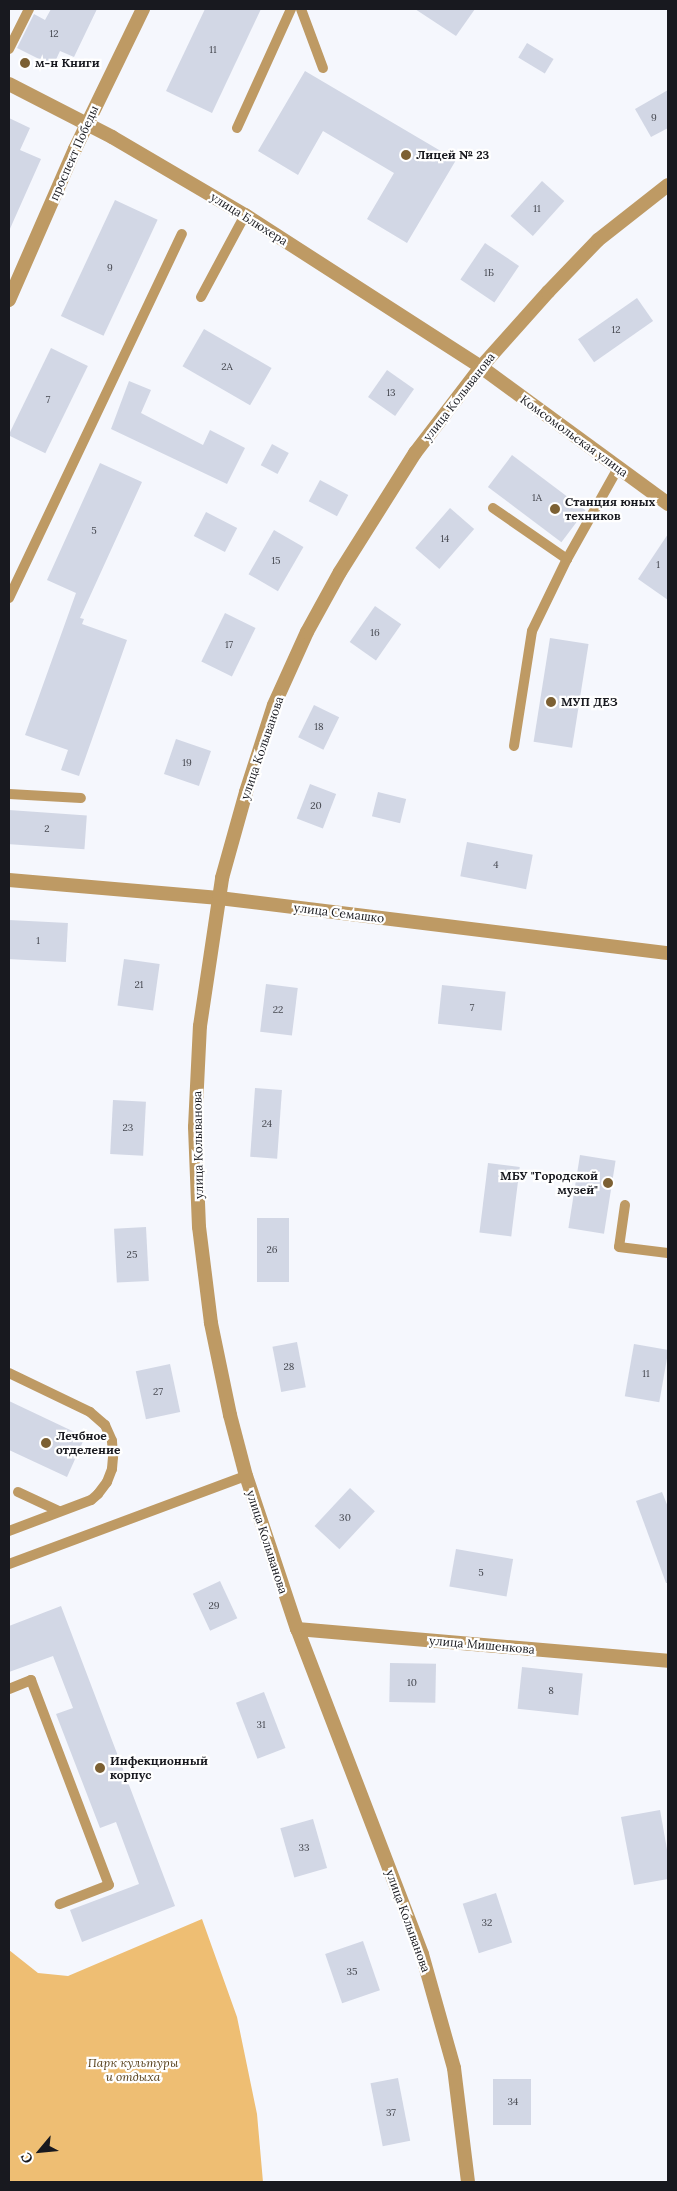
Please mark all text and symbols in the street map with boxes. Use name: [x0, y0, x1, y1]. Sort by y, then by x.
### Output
house number: 12: [49, 28, 59, 40]
house number: 11: [209, 44, 217, 56]
place label: м-н Книги: [35, 56, 100, 70]
marker: м-н Книги: [19, 57, 31, 69]
street label: проспект Победы: [47, 103, 101, 203]
house number: 9: [651, 112, 657, 124]
place label: Лицей № 23: [416, 148, 489, 162]
marker: Лицей № 23: [400, 149, 412, 161]
street label: улица Блюхера: [208, 190, 290, 248]
house number: 11: [533, 203, 541, 215]
house number: 9: [107, 262, 113, 274]
house number: 1Б: [484, 267, 494, 279]
house number: 12: [611, 324, 621, 336]
street label: улица Колыванова: [420, 350, 498, 444]
house number: 2А: [221, 361, 233, 373]
house number: 13: [386, 387, 396, 399]
street label: Комсомольская улица: [517, 392, 631, 480]
house number: 7: [46, 394, 50, 406]
house number: 1А: [532, 492, 542, 504]
place label: Станция юных техников: [565, 495, 655, 523]
marker: Станция юных техников: [549, 503, 561, 515]
house number: 5: [91, 525, 97, 537]
house number: 14: [440, 533, 450, 545]
house number: 15: [271, 555, 281, 567]
house number: 1: [656, 559, 660, 571]
house number: 16: [370, 627, 380, 639]
house number: 17: [225, 639, 233, 651]
street label: улица Колыванова: [238, 695, 286, 801]
place label: МУП ДЕЗ: [561, 695, 617, 709]
marker: МУП ДЕЗ: [545, 696, 557, 708]
house number: 18: [314, 721, 324, 733]
house number: 19: [182, 757, 192, 769]
house number: 20: [310, 800, 322, 812]
house number: 2: [44, 823, 50, 835]
house number: 4: [493, 859, 499, 871]
street label: улица Семашко: [293, 900, 385, 926]
house number: 1: [36, 935, 40, 947]
house number: 21: [134, 979, 144, 991]
house number: 7: [470, 1002, 474, 1014]
house number: 22: [273, 1004, 283, 1016]
street label: улица Колыванова: [190, 1091, 206, 1199]
house number: 24: [262, 1118, 272, 1130]
house number: 23: [123, 1122, 133, 1134]
place label: МБУ "Городской музей": [500, 1169, 598, 1197]
marker: МБУ "Городской музей": [602, 1177, 614, 1189]
house number: 26: [266, 1244, 278, 1256]
house number: 25: [127, 1249, 137, 1261]
house number: 28: [284, 1361, 294, 1373]
house number: 11: [642, 1368, 650, 1380]
house number: 27: [153, 1386, 163, 1398]
place label: Лечбное отделение: [56, 1429, 120, 1457]
marker: Лечбное отделение: [40, 1437, 52, 1449]
street label: улица Колыванова: [243, 1488, 291, 1596]
house number: 30: [339, 1512, 351, 1524]
house number: 5: [478, 1567, 484, 1579]
house number: 29: [208, 1600, 220, 1612]
street label: улица Мишенкова: [429, 1633, 535, 1657]
house number: 10: [407, 1677, 417, 1689]
house number: 8: [548, 1685, 554, 1697]
house number: 31: [256, 1719, 266, 1731]
place label: Инфекционный корпус: [110, 1754, 208, 1782]
marker: Инфекционный корпус: [94, 1762, 106, 1774]
house number: 33: [298, 1842, 310, 1854]
street label: улица Колыванова: [383, 1868, 433, 1974]
house number: 32: [482, 1917, 492, 1929]
house number: 35: [346, 1966, 358, 1978]
park label: Парк культуры и отдыха: [88, 2056, 178, 2084]
house number: 34: [508, 2096, 518, 2108]
house number: 37: [386, 2107, 396, 2119]
north arrow: [15, 2126, 65, 2176]
text: С: [17, 2150, 37, 2167]

